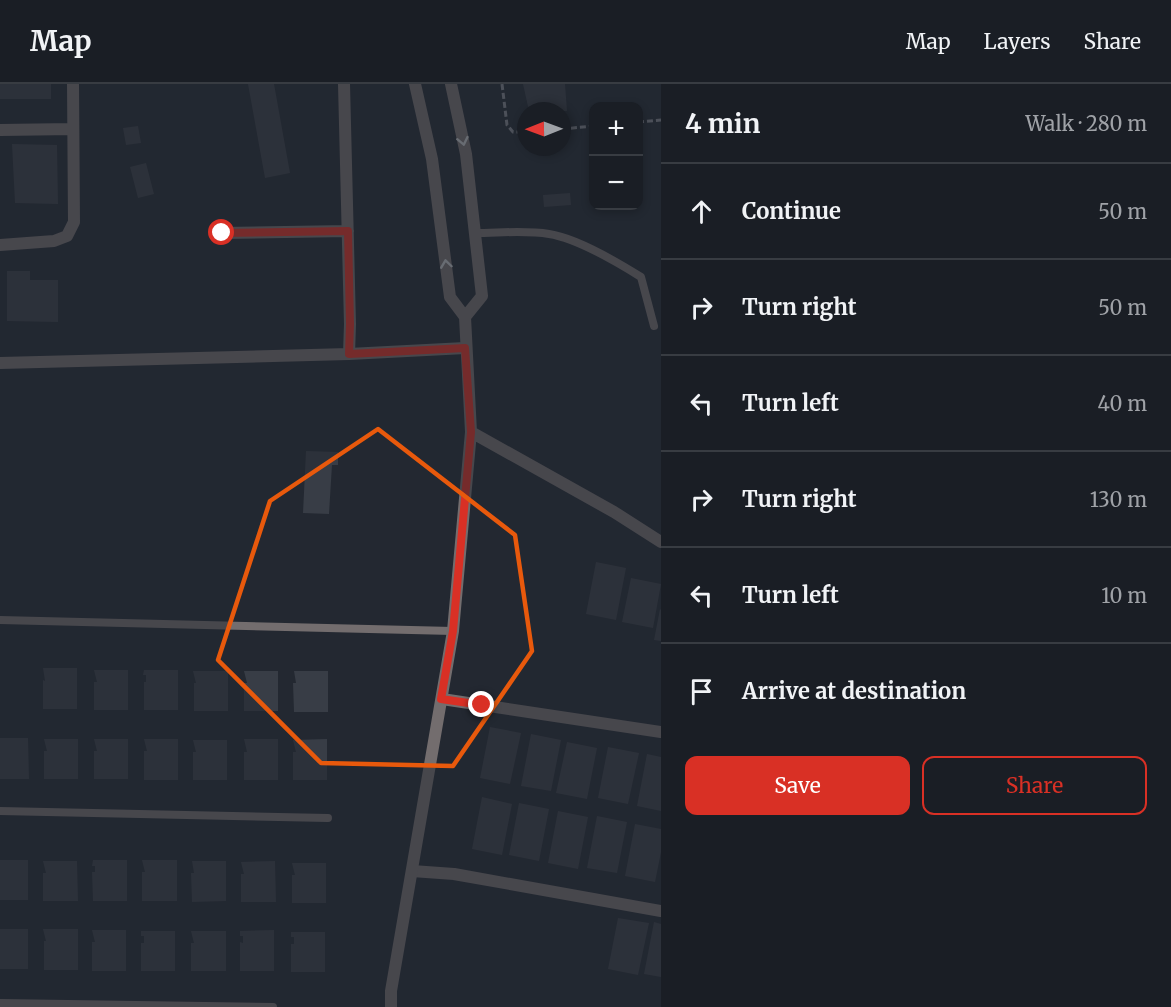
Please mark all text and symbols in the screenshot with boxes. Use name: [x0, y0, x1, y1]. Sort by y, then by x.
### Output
text: Map: [30, 23, 92, 59]
text: Map: [906, 28, 951, 55]
text: Layers: [984, 28, 1051, 55]
text: Share: [1084, 28, 1141, 55]
north arrow: [517, 102, 571, 156]
map controls: [589, 102, 643, 210]
button: +: [589, 102, 643, 156]
text: 4 min: [685, 107, 760, 140]
text: Walk · 280 m: [1025, 111, 1147, 136]
one-way arrow: [456, 136, 469, 146]
button: −: [589, 156, 643, 210]
icon: ahead: [685, 195, 718, 228]
text: Continue: [742, 197, 841, 225]
text: 50 m: [1098, 199, 1147, 224]
route start: [208, 219, 234, 245]
one-way arrow: [440, 259, 452, 268]
icon: right: [685, 291, 718, 324]
text: Turn right: [742, 293, 856, 321]
text: 50 m: [1098, 295, 1147, 320]
icon: left: [685, 387, 718, 420]
text: Turn left: [742, 389, 839, 417]
text: 40 m: [1097, 391, 1147, 416]
icon: right: [685, 483, 718, 516]
text: Turn right: [742, 485, 856, 513]
text: 130 m: [1090, 487, 1147, 512]
icon: left: [685, 579, 718, 612]
text: Turn left: [742, 581, 839, 609]
text: 10 m: [1101, 583, 1147, 608]
icon: arrive: [685, 675, 718, 708]
text: Arrive at destination: [742, 677, 966, 705]
route end: [468, 691, 494, 717]
button: Save: [685, 756, 910, 815]
button: Share: [922, 756, 1147, 815]

